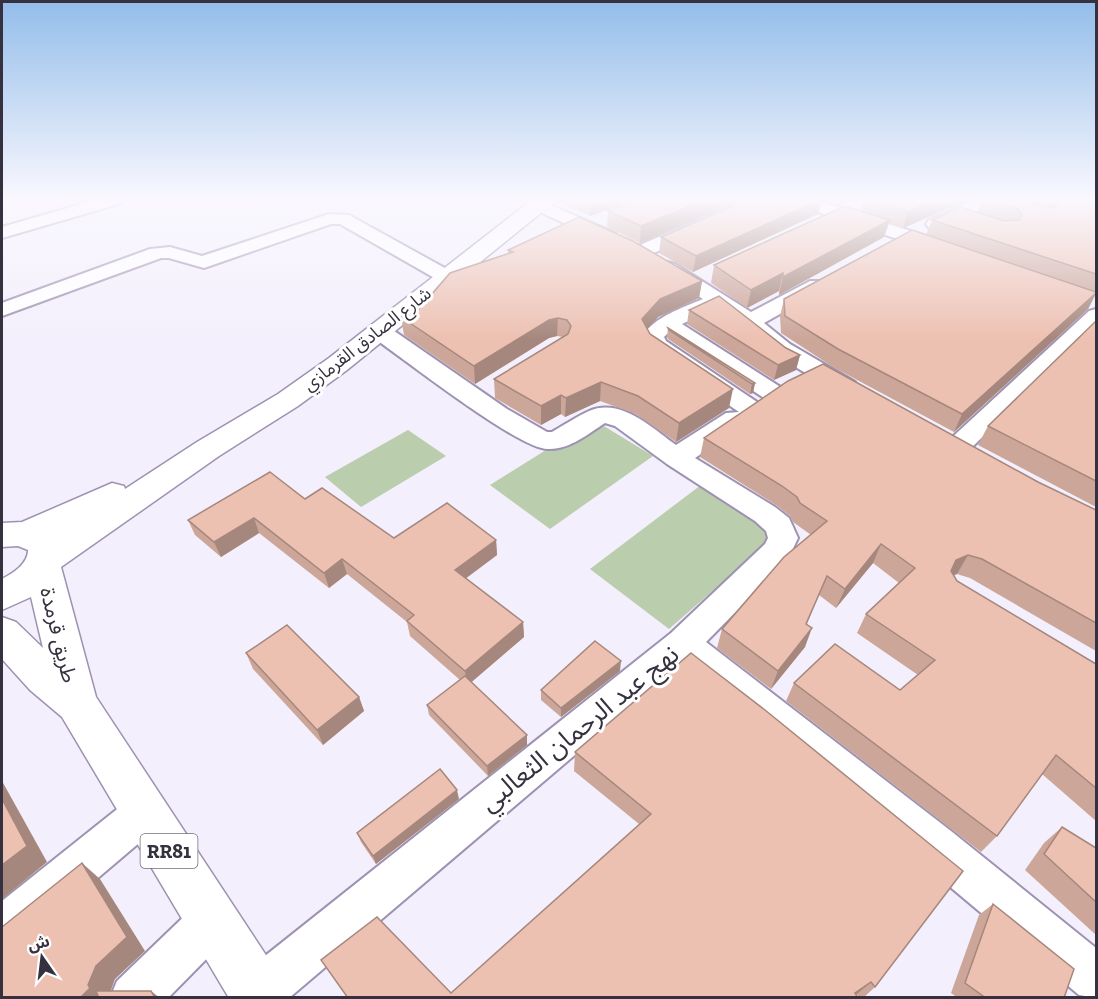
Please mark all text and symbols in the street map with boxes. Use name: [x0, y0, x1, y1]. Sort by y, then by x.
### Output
street label: شارع الصادق القرمازي: [299, 282, 437, 398]
street label: طريق قرمدة: [34, 585, 83, 686]
street label: نهج عبد الرحمان الثعالبي: [473, 638, 688, 821]
road number: RR81: [140, 834, 198, 868]
north arrow: [12, 927, 72, 987]
text: ش: [26, 931, 52, 955]

